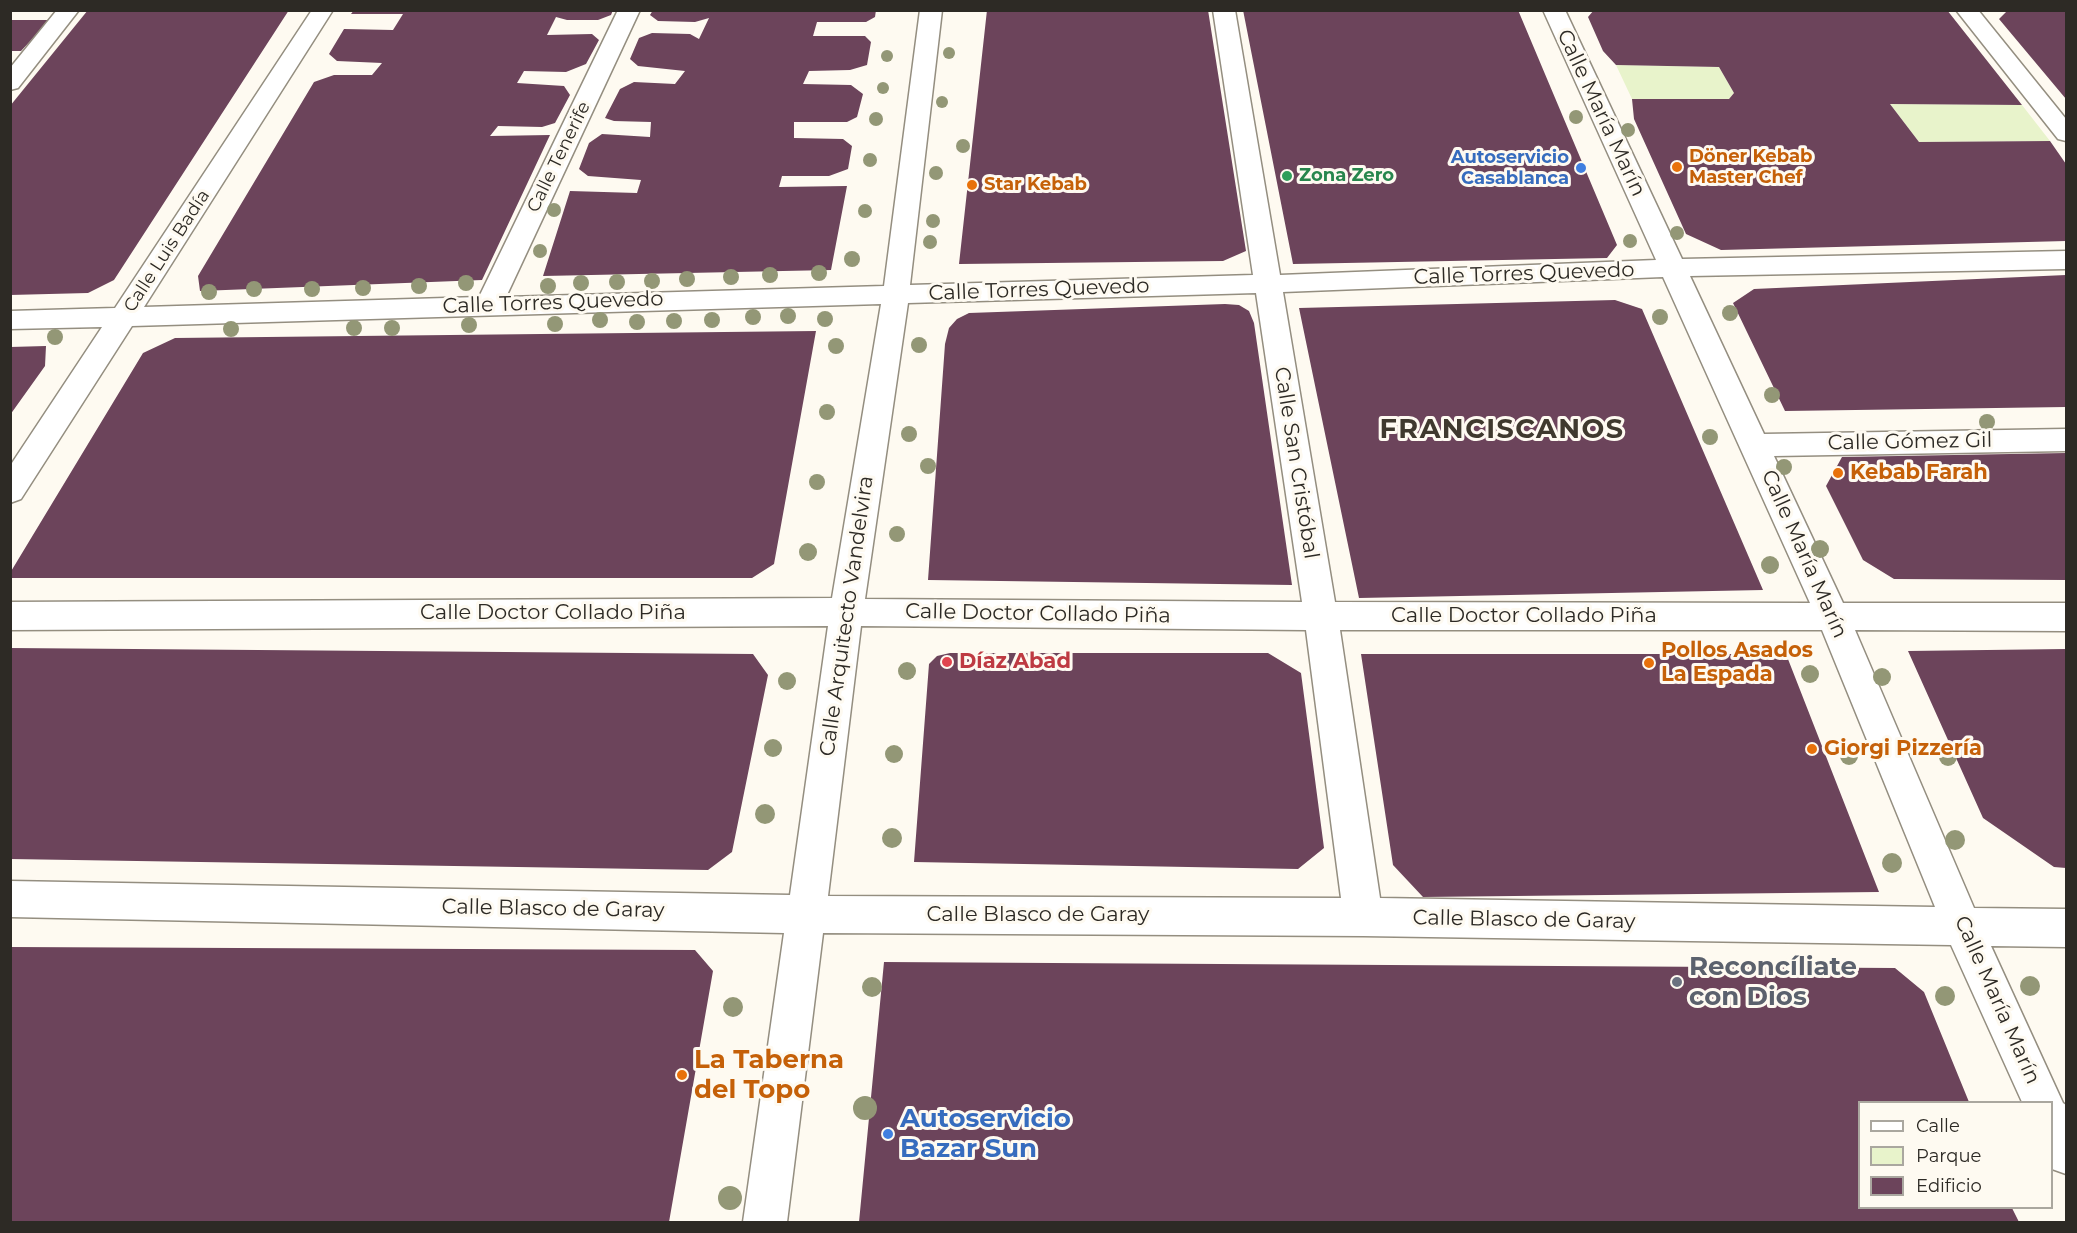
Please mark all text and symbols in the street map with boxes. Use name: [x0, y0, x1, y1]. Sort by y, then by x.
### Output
street label: Calle María Marín: [1551, 25, 1651, 201]
street label: Calle Tenerife: [523, 98, 595, 216]
place label: Döner Kebab Master Chef: [1689, 146, 1812, 188]
place label: Autoservicio Casablanca: [1451, 147, 1569, 190]
marker: Döner Kebab Master Chef: [1670, 160, 1684, 174]
marker: Autoservicio Casablanca: [1574, 161, 1588, 175]
place label: Zona Zero: [1299, 165, 1394, 187]
marker: Zona Zero: [1280, 169, 1294, 183]
place label: Star Kebab: [984, 174, 1087, 196]
marker: Star Kebab: [965, 178, 979, 192]
street label: Calle Luis Badía: [119, 186, 215, 316]
street label: Calle Torres Quevedo: [1413, 258, 1635, 290]
street label: Calle Torres Quevedo: [928, 274, 1150, 306]
street label: Calle Torres Quevedo: [442, 287, 664, 319]
street label: Calle San Cristóbal: [1268, 365, 1324, 561]
district label: FRANCISCANOS: [1380, 414, 1624, 446]
street label: Calle Gómez Gil: [1827, 428, 1993, 456]
place label: Kebab Farah: [1850, 460, 1988, 486]
street label: Calle María Marín: [1756, 466, 1852, 642]
marker: Kebab Farah: [1831, 466, 1845, 480]
street label: Calle Arquitecto Vandelvira: [815, 474, 879, 758]
street label: Calle Doctor Collado Piña: [905, 599, 1171, 629]
street label: Calle Doctor Collado Piña: [420, 600, 686, 626]
street label: Calle Doctor Collado Piña: [1391, 603, 1657, 629]
place label: Pollos Asados La Espada: [1661, 638, 1813, 688]
place label: Díaz Abad: [959, 649, 1071, 675]
marker: Díaz Abad: [940, 655, 954, 669]
marker: Pollos Asados La Espada: [1642, 656, 1656, 670]
place label: Giorgi Pizzería: [1824, 736, 1982, 762]
marker: Giorgi Pizzería: [1805, 742, 1819, 756]
street label: Calle Blasco de Garay: [441, 894, 665, 924]
street label: Calle Blasco de Garay: [926, 902, 1150, 928]
street label: Calle Blasco de Garay: [1412, 905, 1636, 935]
street label: Calle María Marín: [1949, 912, 2045, 1088]
place label: Reconcíliate con Dios: [1689, 951, 1857, 1012]
marker: Reconcíliate con Dios: [1670, 975, 1684, 989]
place label: La Taberna del Topo: [694, 1044, 844, 1106]
marker: La Taberna del Topo: [675, 1068, 689, 1082]
legend: [1858, 1101, 2053, 1209]
place label: Autoservicio Bazar Sun: [900, 1103, 1071, 1164]
text: Calle: [1916, 1115, 1960, 1137]
marker: Autoservicio Bazar Sun: [881, 1127, 895, 1141]
text: Parque: [1916, 1145, 1981, 1167]
text: Edificio: [1916, 1175, 1982, 1197]

